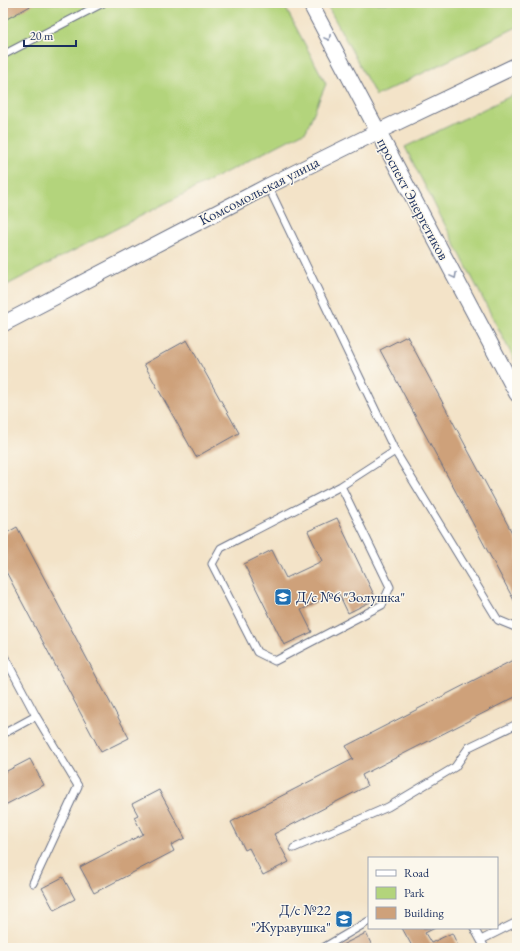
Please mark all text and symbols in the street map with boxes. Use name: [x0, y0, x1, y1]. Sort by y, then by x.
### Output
scale bar: [24, 22, 76, 48]
text: 20 m: [30, 28, 54, 44]
one-way arrow: [323, 33, 330, 41]
street label: проспект Энергетиков: [373, 135, 454, 263]
street label: Комсомольская улица: [195, 152, 322, 229]
one-way arrow: [449, 272, 457, 279]
school or university icon: Д/с №6 "Золушка": [273, 587, 293, 607]
place label: Д/с №6 "Золушка": [296, 587, 405, 606]
legend: [368, 857, 498, 929]
text: Road: [404, 865, 430, 881]
text: Park: [404, 885, 425, 901]
place label: Д/с №22 "Журавушка": [251, 900, 332, 936]
text: Building: [404, 905, 445, 921]
school or university icon: Д/с №22 "Журавушка": [334, 909, 354, 929]

